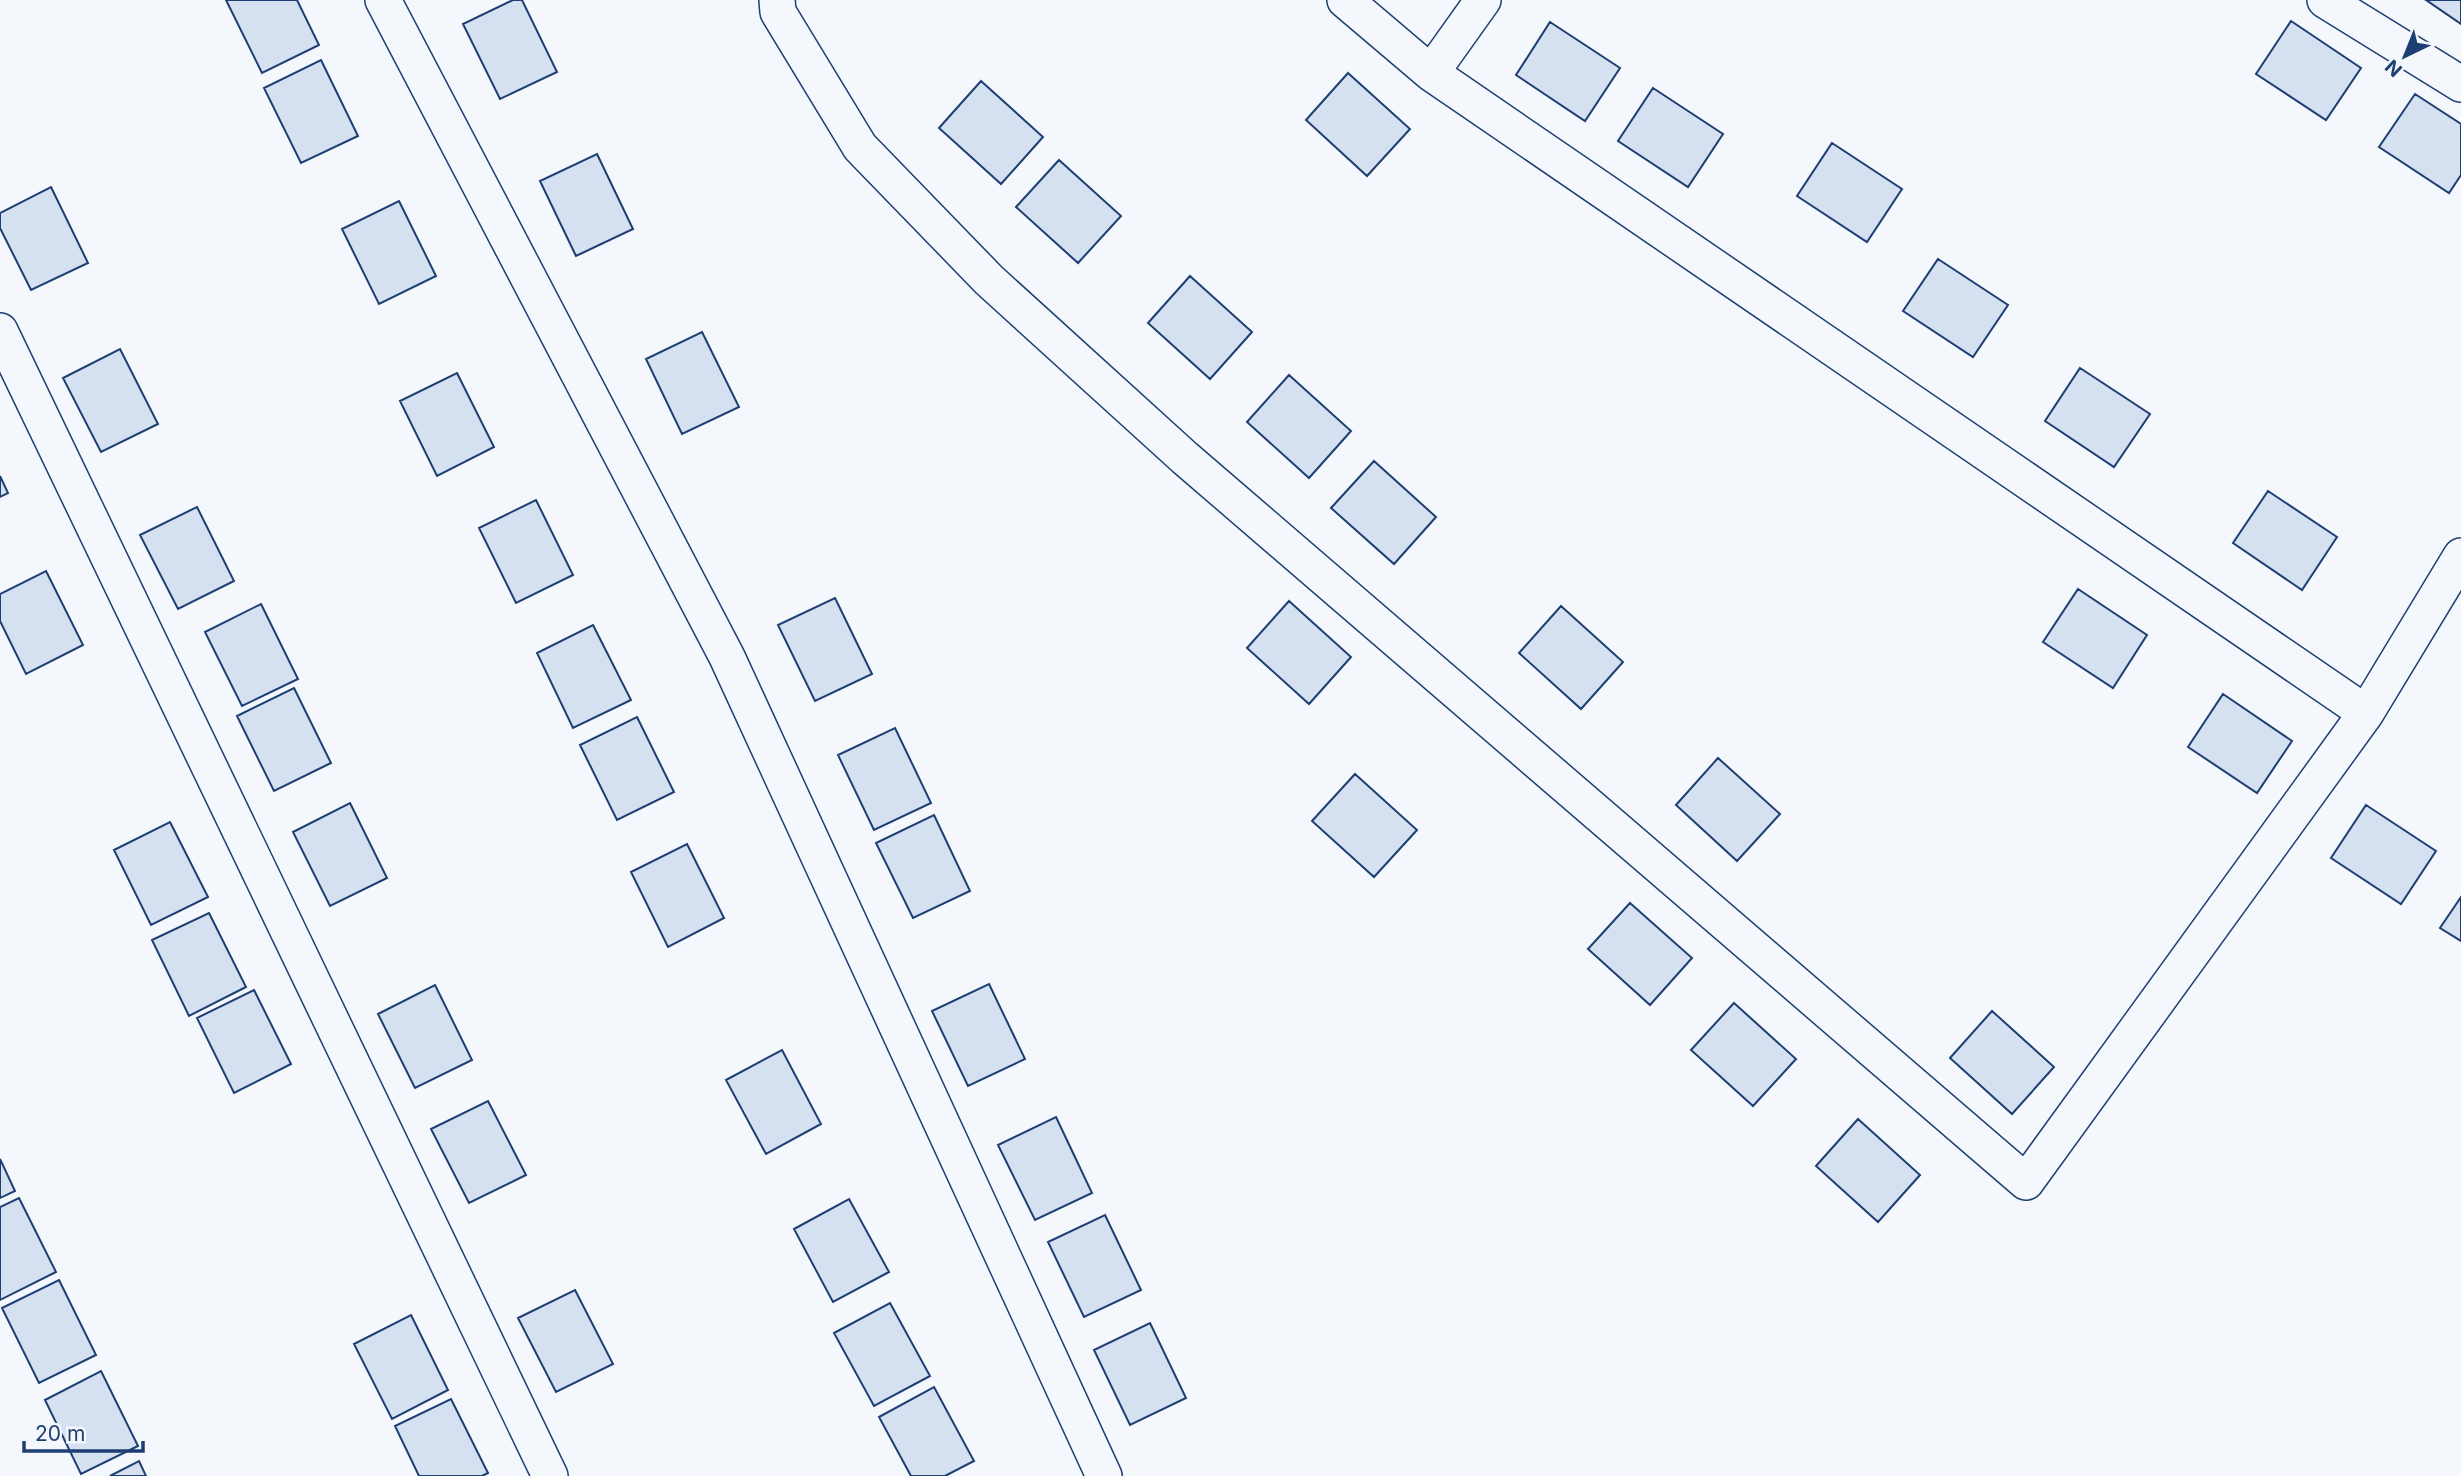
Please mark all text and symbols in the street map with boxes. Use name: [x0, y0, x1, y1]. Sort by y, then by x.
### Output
north arrow: [2370, 21, 2440, 91]
text: N: [2381, 55, 2407, 81]
scale bar: [24, 1410, 144, 1454]
text: 20 m: [35, 1421, 85, 1446]

